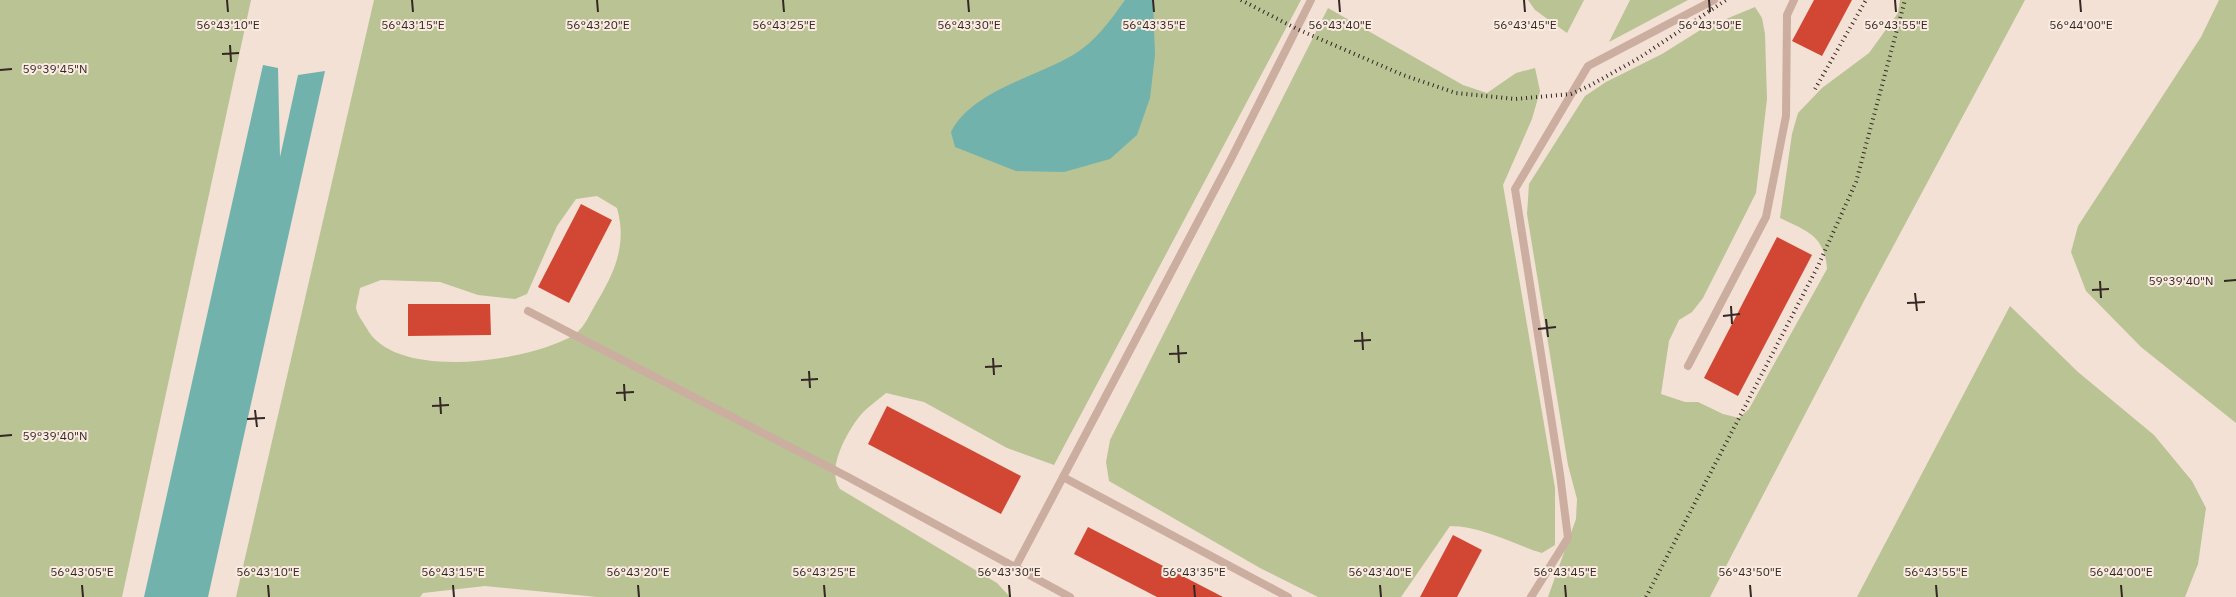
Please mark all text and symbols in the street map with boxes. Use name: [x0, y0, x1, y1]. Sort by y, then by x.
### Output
text: 56°43'10"E: [196, 17, 260, 32]
text: 56°43'15"E: [381, 17, 445, 32]
text: 56°43'20"E: [566, 17, 630, 32]
text: 56°43'25"E: [752, 17, 816, 32]
text: 56°43'30"E: [937, 17, 1001, 32]
text: 56°43'35"E: [1122, 17, 1186, 32]
text: 56°43'40"E: [1308, 17, 1372, 32]
text: 56°43'45"E: [1493, 17, 1557, 32]
text: 56°43'50"E: [1678, 17, 1742, 32]
text: 56°43'55"E: [1864, 17, 1928, 32]
text: 56°44'00"E: [2049, 17, 2113, 32]
text: 59°39'45"N: [22, 61, 88, 76]
text: 59°39'40"N: [2148, 273, 2214, 288]
text: 59°39'40"N: [22, 428, 88, 443]
text: 56°43'05"E: [50, 564, 114, 579]
text: 56°43'10"E: [236, 564, 300, 579]
text: 56°43'15"E: [421, 564, 485, 579]
text: 56°43'20"E: [606, 564, 670, 579]
text: 56°43'25"E: [792, 564, 856, 579]
text: 56°43'30"E: [977, 564, 1041, 579]
text: 56°43'35"E: [1162, 564, 1226, 579]
text: 56°43'40"E: [1348, 564, 1412, 579]
text: 56°43'45"E: [1533, 564, 1597, 579]
text: 56°43'50"E: [1718, 564, 1782, 579]
text: 56°43'55"E: [1904, 564, 1968, 579]
text: 56°44'00"E: [2089, 564, 2153, 579]

